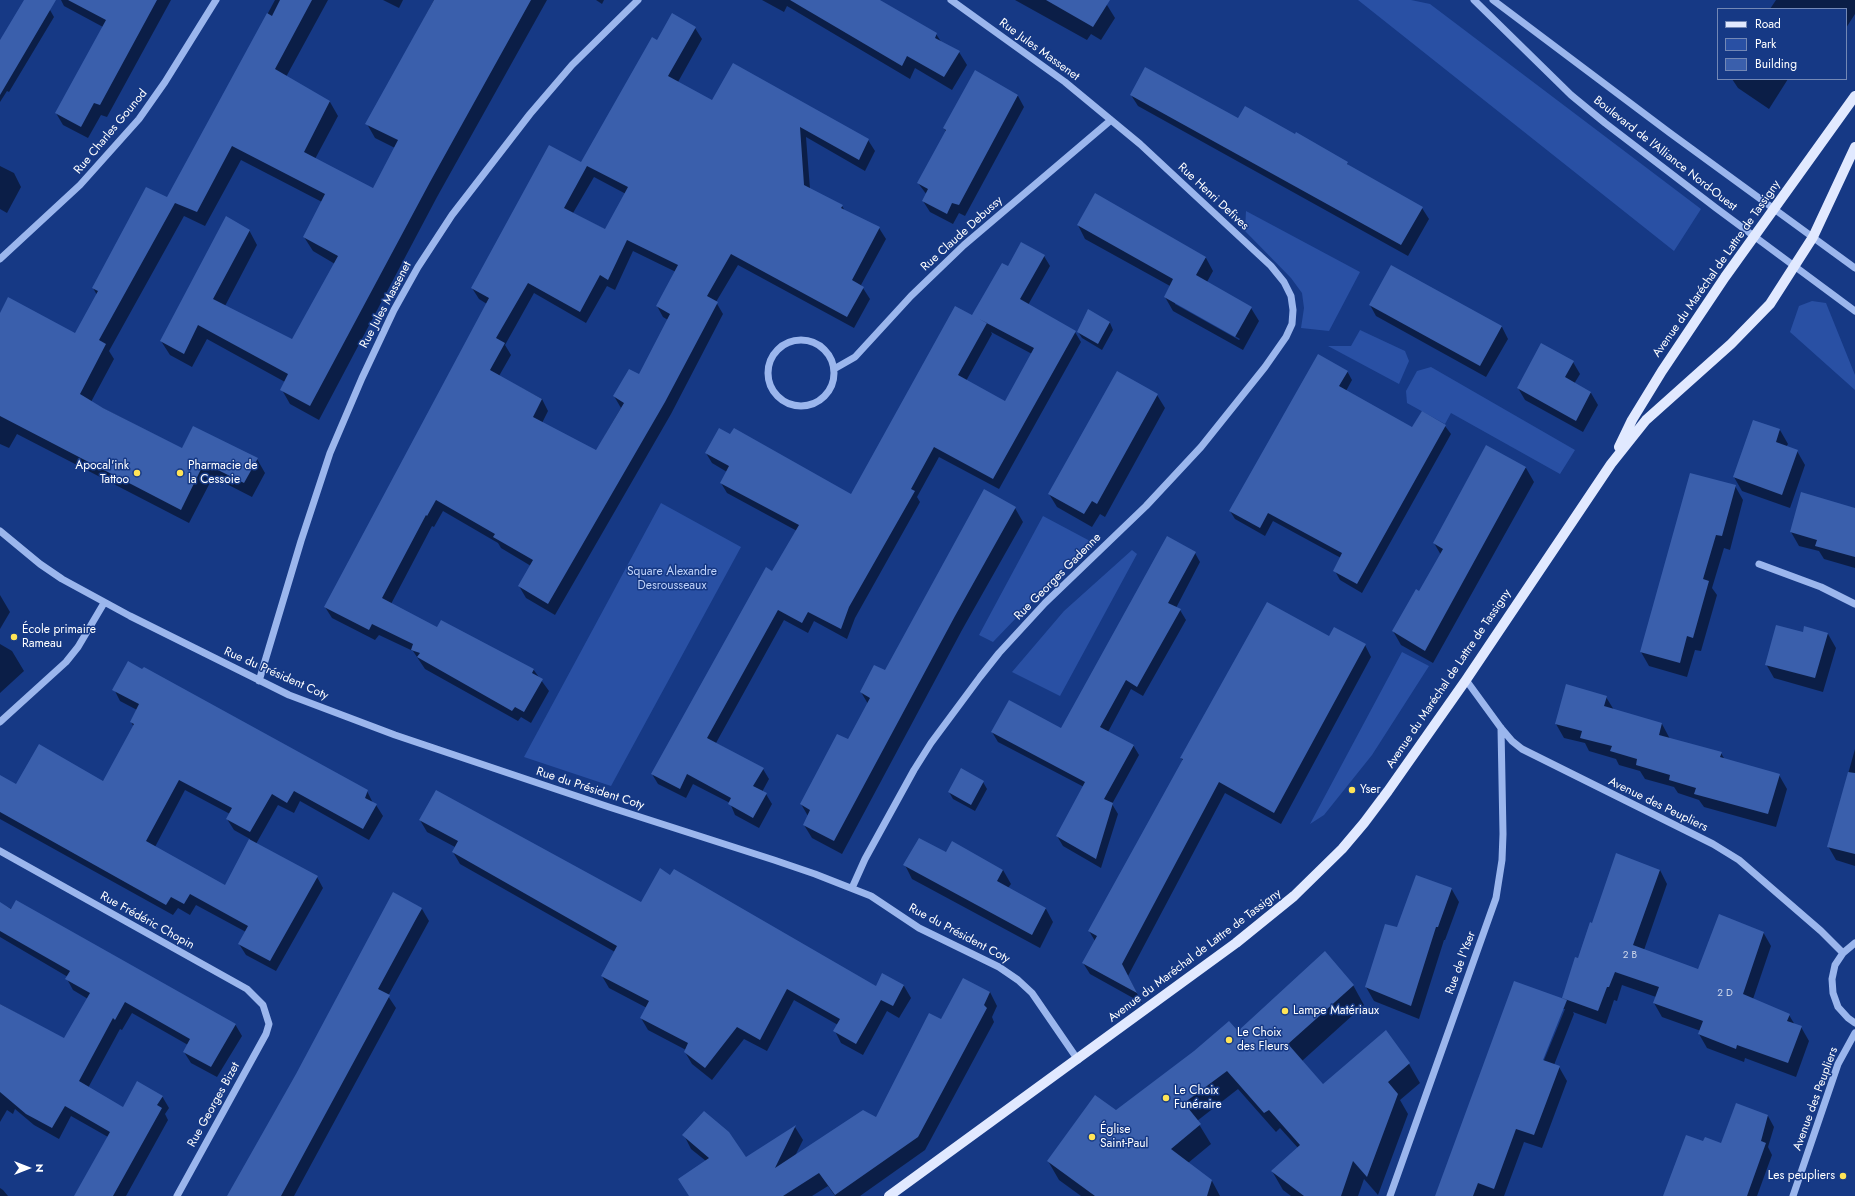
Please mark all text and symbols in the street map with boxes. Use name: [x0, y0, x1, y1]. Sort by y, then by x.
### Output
legend: [1717, 8, 1847, 80]
text: Road: [1755, 15, 1781, 33]
street label: Rue Jules Massenet: [996, 16, 1082, 84]
text: Park: [1755, 35, 1776, 53]
text: Building: [1755, 55, 1797, 73]
street label: Rue Charles Gounod: [71, 87, 151, 177]
street label: Boulevard de l'Alliance Nord-Ouest: [1590, 94, 1740, 214]
street label: Rue Henri Defives: [1175, 160, 1251, 234]
street label: Avenue du Maréchal de Lattre de Tassigny: [1650, 178, 1784, 360]
street label: Rue Claude Debussy: [918, 194, 1006, 274]
street label: Rue Jules Massenet: [357, 259, 415, 351]
place label: Apocal'ink Tattoo: [75, 459, 129, 487]
place label: Pharmacie de la Cessoie: [188, 459, 258, 487]
marker: Apocal'ink Tattoo: [132, 468, 142, 478]
marker: Pharmacie de la Cessoie: [175, 468, 185, 478]
street label: Rue Georges Gadenne: [1012, 531, 1104, 623]
park label: Square Alexandre Desrousseaux: [627, 565, 717, 593]
street label: Avenue du Maréchal de Lattre de Tassigny: [1384, 587, 1514, 771]
place label: École primaire Rameau: [22, 623, 96, 651]
marker: École primaire Rameau: [9, 632, 19, 642]
street label: Rue du Président Coty: [222, 645, 330, 703]
street label: Rue du Président Coty: [534, 765, 646, 813]
street label: Avenue des Peupliers: [1606, 775, 1710, 835]
place label: Yser: [1360, 783, 1381, 797]
marker: Yser: [1347, 785, 1357, 795]
street label: Avenue du Maréchal de Lattre de Tassigny: [1106, 886, 1284, 1026]
street label: Rue Frédéric Chopin: [97, 889, 197, 953]
street label: Rue du Président Coty: [906, 901, 1012, 967]
street label: Rue de l'Yser: [1443, 929, 1479, 997]
house number: 2 B: [1623, 950, 1637, 962]
house number: 2 D: [1717, 988, 1733, 1000]
place label: Lampe Matériaux: [1293, 1004, 1379, 1018]
marker: Lampe Matériaux: [1280, 1006, 1290, 1016]
place label: Le Choix des Fleurs: [1237, 1026, 1289, 1054]
marker: Le Choix des Fleurs: [1224, 1035, 1234, 1045]
street label: Avenue des Peupliers: [1791, 1045, 1841, 1153]
street label: Rue Georges Bizet: [185, 1060, 243, 1150]
place label: Le Choix Funéraire: [1174, 1084, 1222, 1112]
marker: Le Choix Funéraire: [1161, 1093, 1171, 1103]
place label: Église Saint-Paul: [1100, 1123, 1148, 1151]
marker: Église Saint-Paul: [1087, 1132, 1097, 1142]
north arrow: [8, 1148, 48, 1188]
text: N: [32, 1164, 48, 1172]
place label: Les peupliers: [1768, 1169, 1835, 1183]
marker: Les peupliers: [1838, 1171, 1848, 1181]

